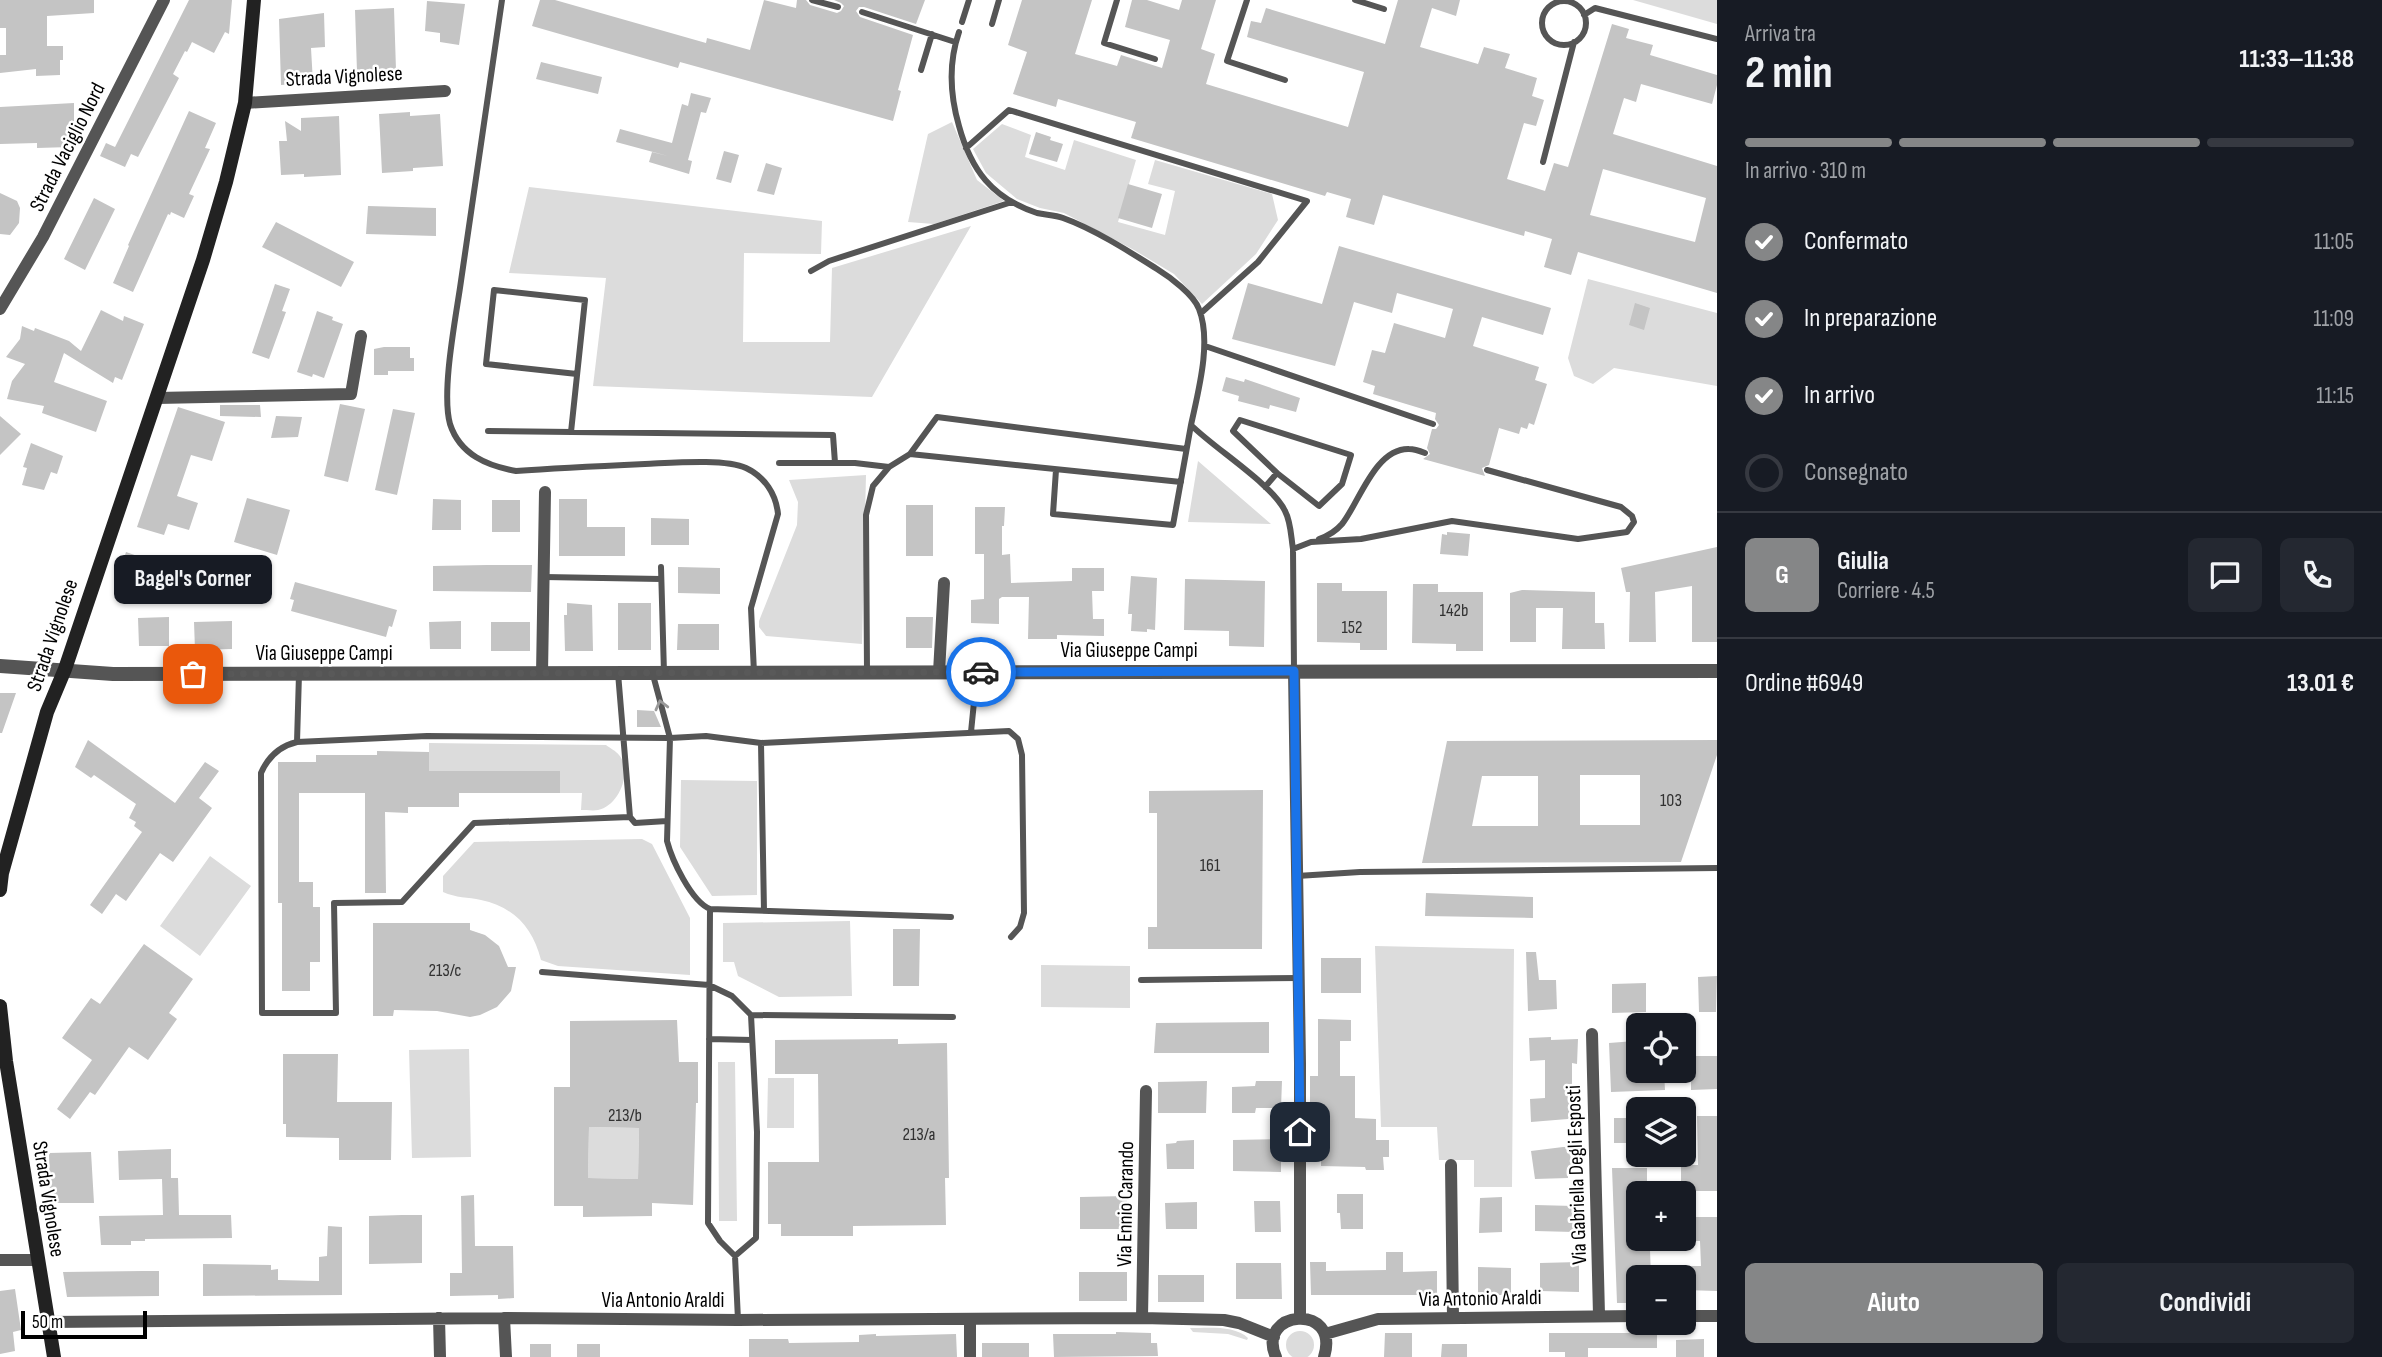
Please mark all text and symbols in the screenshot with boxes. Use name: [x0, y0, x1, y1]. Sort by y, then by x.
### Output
text: Arriva tra: [1745, 20, 1816, 48]
text: 11:33–11:38: [2239, 44, 2354, 75]
text: 2 min: [1745, 46, 1833, 101]
street label: Strada Vignolese: [285, 61, 403, 92]
street label: Strada Vaciglio Nord: [24, 79, 111, 216]
text: In arrivo · 310 m: [1745, 157, 1866, 185]
icon: check: [1745, 223, 1783, 261]
text: Confermato: [1804, 226, 1908, 257]
text: 11:05: [2314, 228, 2354, 256]
icon: check: [1745, 300, 1783, 338]
text: In preparazione: [1804, 303, 1937, 334]
text: 11:09: [2313, 305, 2354, 333]
icon: check: [1745, 377, 1783, 415]
text: In arrivo: [1804, 380, 1875, 411]
text: 11:15: [2316, 382, 2354, 410]
text: Consegnato: [1804, 457, 1908, 488]
button: chat: [2188, 538, 2262, 612]
button: phone: [2280, 538, 2354, 612]
text: Giulia: [1837, 546, 1889, 577]
callout: Bagel's Corner: [114, 555, 272, 604]
text: G: [1775, 560, 1789, 591]
text: Bagel's Corner: [135, 565, 251, 593]
street label: Strada Vignolese: [22, 576, 83, 695]
text: Corriere · 4.5: [1837, 577, 1935, 605]
house number: 142b: [1440, 600, 1468, 621]
house number: 152: [1342, 617, 1362, 638]
courier: [946, 637, 1016, 707]
street label: Via Giuseppe Campi: [1060, 638, 1198, 663]
street label: Via Giuseppe Campi: [255, 641, 393, 666]
pin: [163, 644, 223, 704]
icon: car: [962, 653, 1000, 691]
icon: bag: [174, 655, 212, 693]
text: Ordine #6949: [1745, 668, 1863, 699]
text: 13.01 €: [2287, 668, 2354, 699]
one-way arrow: [655, 699, 669, 711]
house number: 103: [1660, 790, 1682, 811]
house number: 161: [1200, 855, 1221, 876]
house number: 213/c: [429, 960, 461, 981]
map controls: [1626, 1013, 1696, 1335]
button: locate: [1626, 1013, 1696, 1083]
street label: Via Gabriella Degli Esposti: [1561, 1085, 1592, 1265]
button: layers: [1626, 1097, 1696, 1167]
pin: [1270, 1102, 1330, 1162]
house number: 213/b: [608, 1105, 642, 1126]
icon: home: [1281, 1113, 1319, 1151]
house number: 213/a: [903, 1124, 936, 1145]
street label: Strada Vignolese: [27, 1139, 70, 1259]
street label: Via Ennio Carando: [1112, 1141, 1139, 1267]
button: +: [1626, 1181, 1696, 1251]
button: Aiuto: [1745, 1263, 2043, 1343]
button: Condividi: [2057, 1263, 2354, 1343]
button: −: [1626, 1265, 1696, 1335]
street label: Via Antonio Araldi: [1418, 1285, 1542, 1312]
street label: Via Antonio Araldi: [602, 1288, 724, 1313]
scale bar: [21, 1308, 147, 1340]
text: 50 m: [32, 1311, 63, 1334]

